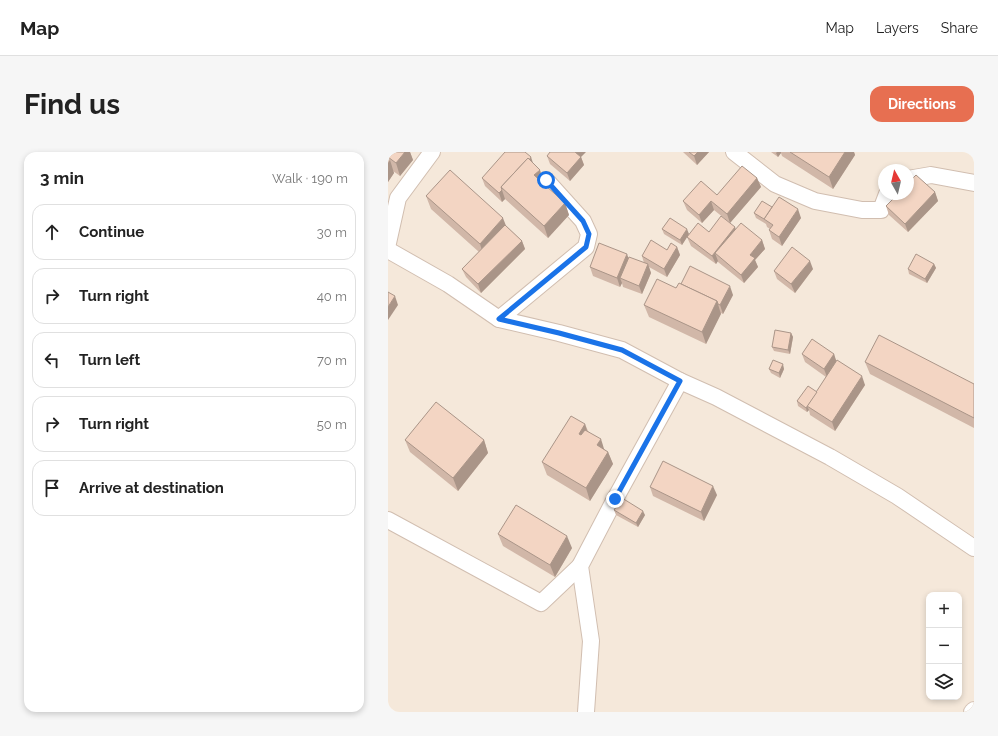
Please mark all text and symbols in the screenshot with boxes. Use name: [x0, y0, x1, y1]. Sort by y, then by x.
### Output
text: Map: [20, 17, 59, 39]
text: Map: [826, 20, 854, 36]
text: Layers: [876, 20, 919, 36]
text: Share: [941, 20, 978, 36]
button: Directions: [870, 86, 974, 122]
text: Find us: [24, 88, 120, 121]
north arrow: [878, 164, 914, 200]
text: 3 min: [40, 168, 84, 188]
text: Walk · 190 m: [272, 171, 348, 186]
route start: [537, 171, 555, 189]
icon: ahead: [41, 221, 63, 243]
text: Continue: [79, 223, 144, 241]
text: 30 m: [317, 225, 347, 240]
icon: right: [41, 285, 63, 307]
text: Turn right: [79, 287, 149, 305]
text: 40 m: [317, 289, 347, 304]
icon: left: [41, 349, 63, 371]
text: Turn left: [79, 351, 140, 369]
text: 70 m: [317, 353, 347, 368]
icon: right: [41, 413, 63, 435]
text: Turn right: [79, 415, 149, 433]
text: 50 m: [317, 417, 347, 432]
icon: arrive: [41, 477, 63, 499]
text: Arrive at destination: [79, 479, 224, 497]
route end: [606, 490, 624, 508]
map controls: [926, 592, 962, 700]
button: +: [926, 592, 962, 628]
button: −: [926, 628, 962, 664]
button: layers: [926, 664, 962, 700]

